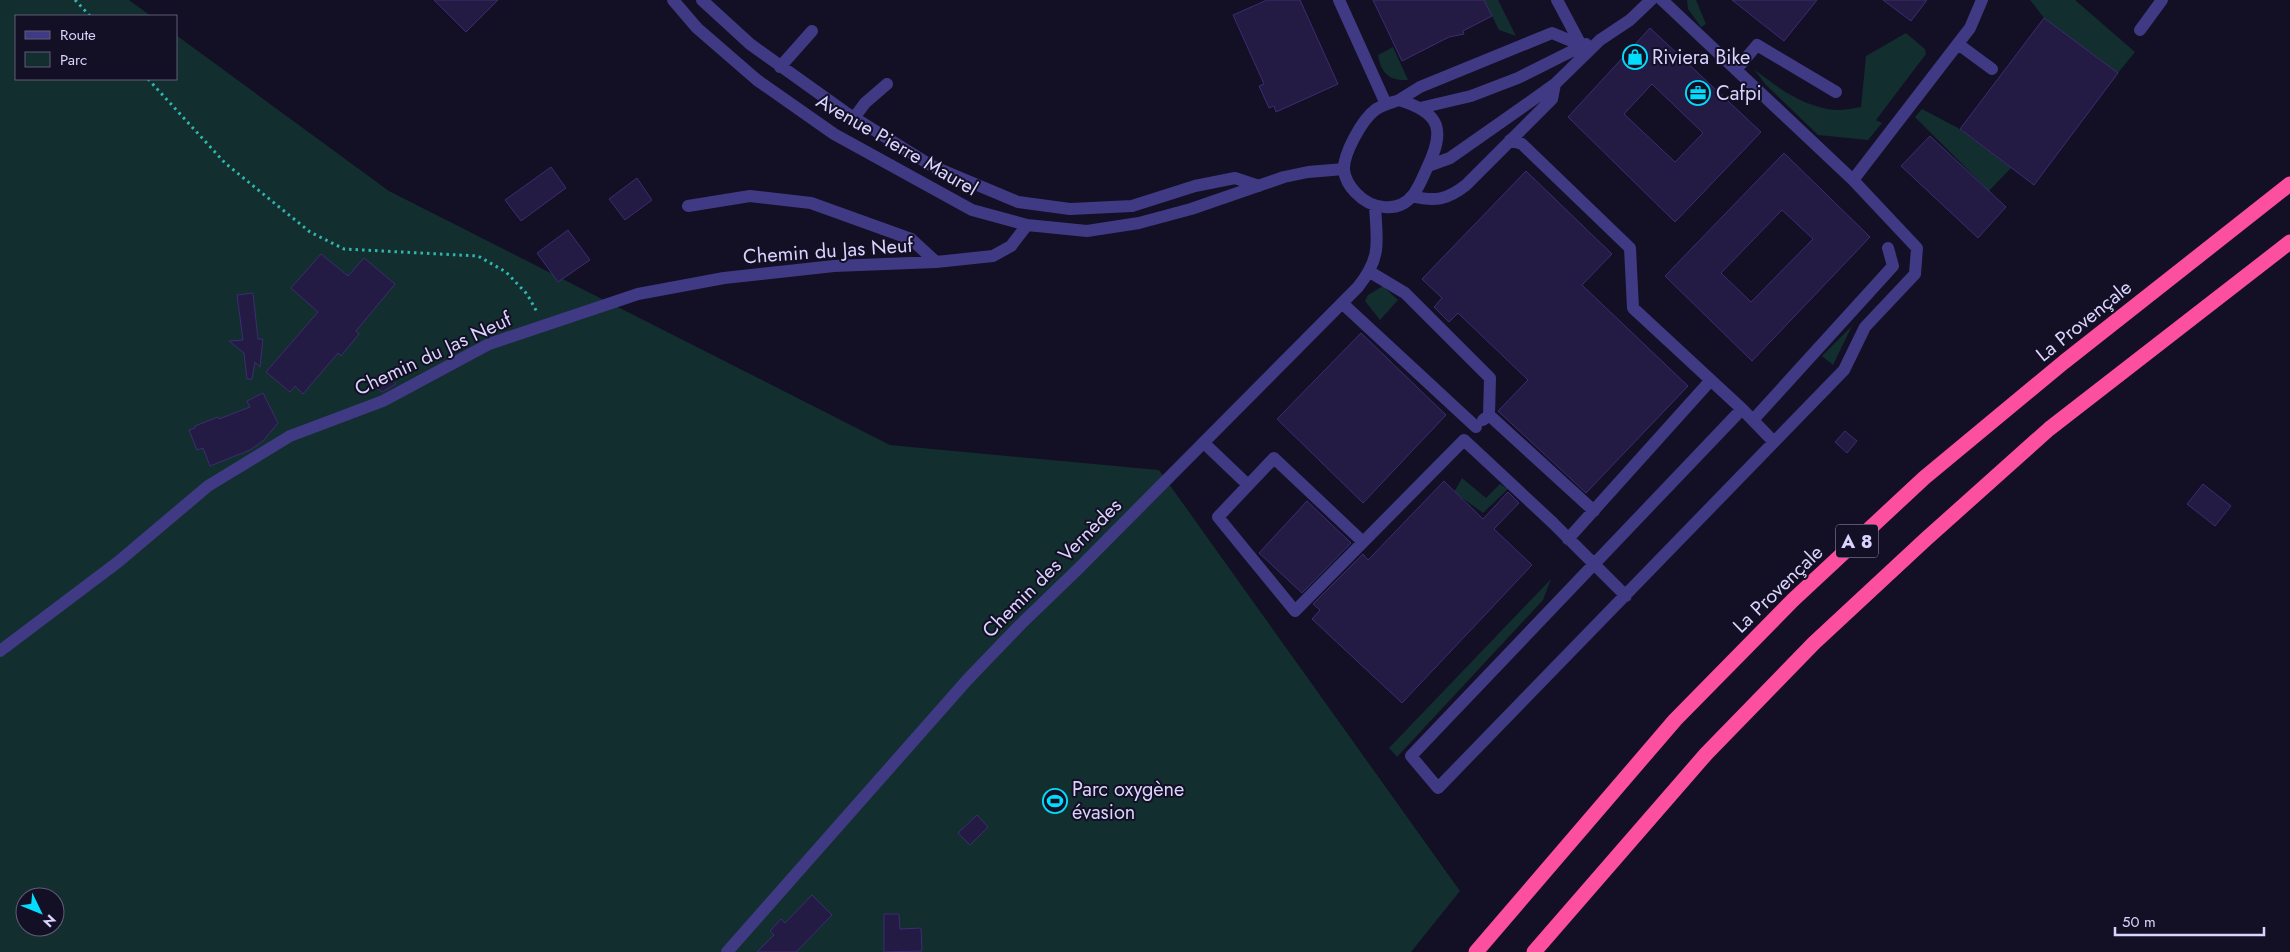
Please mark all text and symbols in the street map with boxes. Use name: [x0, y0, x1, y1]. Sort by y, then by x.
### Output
legend: [15, 15, 178, 80]
text: Route: [60, 24, 96, 46]
place label: Riviera Bike: [1652, 43, 1750, 72]
shop icon: Riviera Bike: [1622, 44, 1648, 70]
text: Parc: [60, 49, 87, 71]
place label: Cafpi: [1716, 79, 1762, 108]
office icon: Cafpi: [1685, 80, 1711, 106]
street label: Avenue Pierre Maurel: [811, 87, 983, 203]
street label: Chemin du Jas Neuf: [742, 231, 915, 271]
street label: La Provençale: [2030, 273, 2138, 369]
street label: Chemin du Jas Neuf: [350, 304, 517, 403]
street label: Chemin des Vernèdes: [976, 492, 1128, 644]
road number: A 8: [1836, 524, 1878, 558]
street label: La Provençale: [1726, 538, 1830, 640]
place label: Parc oxygène évasion: [1072, 775, 1184, 827]
sports icon: Parc oxygène évasion: [1042, 788, 1068, 814]
north arrow: [15, 887, 65, 937]
scale bar: [2115, 904, 2264, 936]
text: N: [38, 910, 61, 932]
text: 50 m: [2122, 911, 2156, 933]

